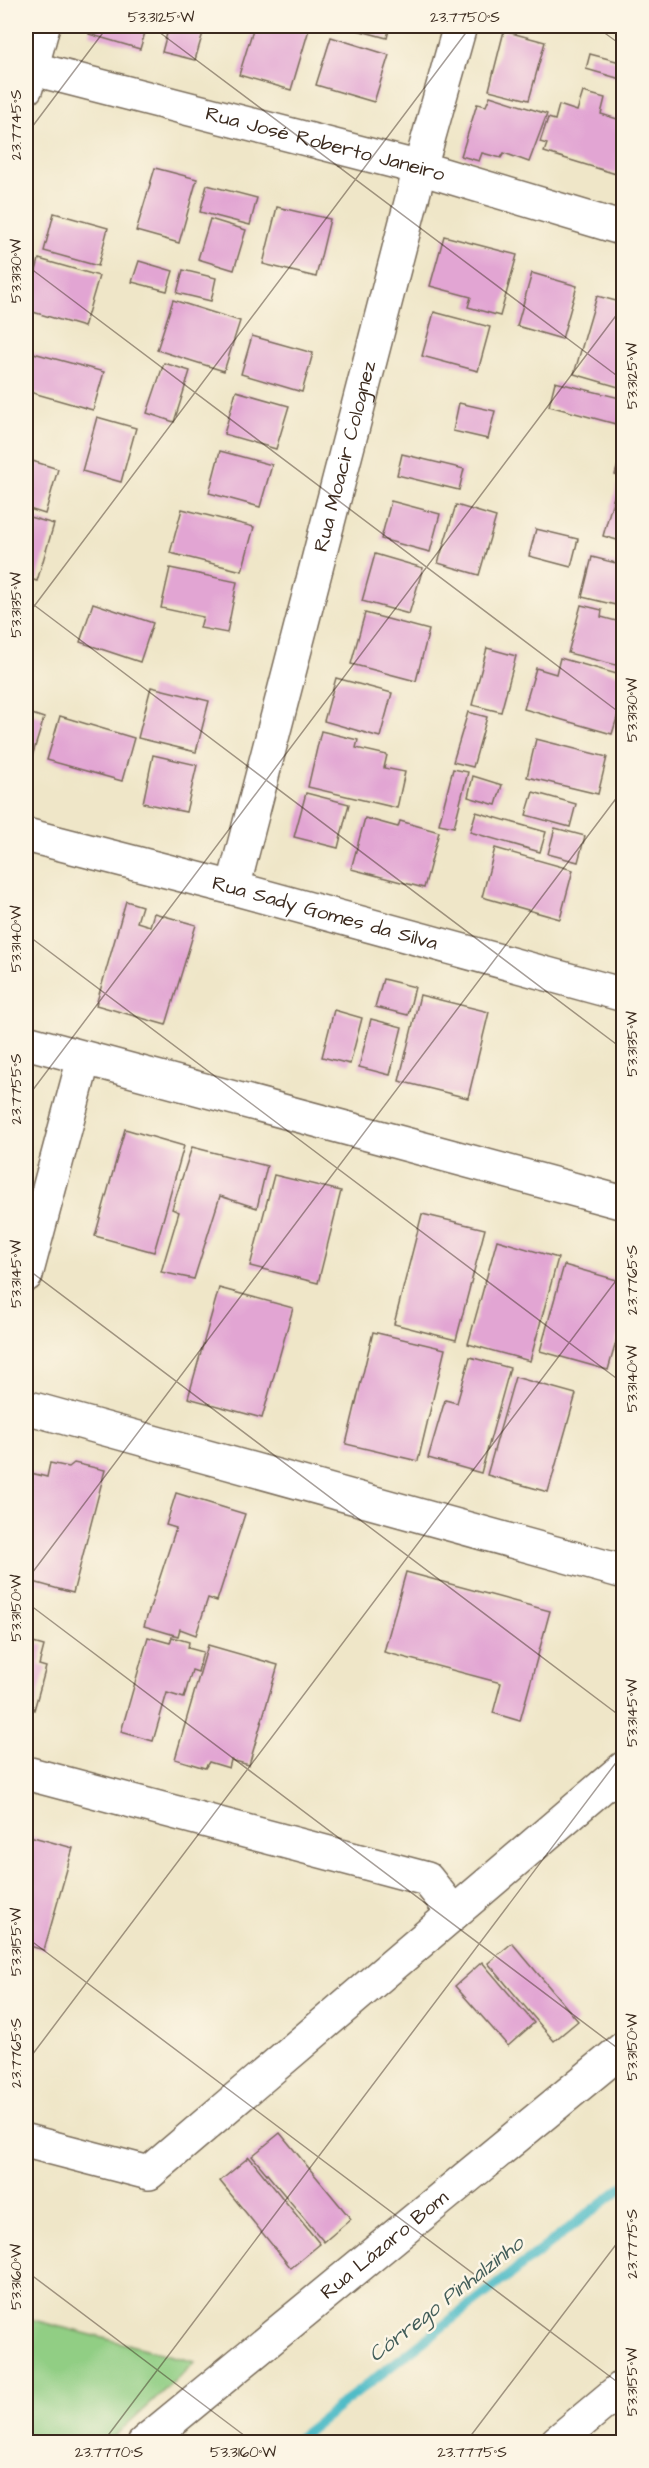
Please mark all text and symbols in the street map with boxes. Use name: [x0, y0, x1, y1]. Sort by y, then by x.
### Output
text: 53.3125°W: [128, 7, 194, 28]
text: 23.7750°S: [430, 7, 500, 28]
text: 23.7745°S: [6, 89, 27, 160]
street label: Rua José Roberto Janeiro: [203, 100, 448, 189]
text: 53.3130°W: [6, 239, 27, 303]
text: 53.3125°W: [622, 343, 643, 409]
street label: Rua Moacir Colognez: [307, 358, 383, 555]
text: 53.3135°W: [6, 572, 27, 638]
text: 53.3130°W: [622, 678, 643, 742]
street label: Rua Sady Gomes da Silva: [209, 869, 441, 957]
text: 53.3140°W: [6, 906, 27, 973]
text: 53.3135°W: [622, 1011, 643, 1077]
text: 23.7755°S: [6, 1053, 27, 1124]
text: 53.3145°W: [6, 1240, 27, 1308]
text: 23.7765°S: [622, 1245, 643, 1315]
text: 53.3140°W: [622, 1346, 643, 1413]
text: 53.3150°W: [6, 1574, 27, 1642]
text: 53.3145°W: [622, 1679, 643, 1747]
text: 53.3155°W: [6, 1908, 27, 1976]
text: 53.3150°W: [622, 2013, 643, 2081]
text: 23.7765°S: [6, 2018, 27, 2088]
street label: Rua Lázaro Bom: [314, 2184, 455, 2306]
text: 23.7775°S: [622, 2209, 643, 2279]
water label: Córrego Pinhalzinho: [362, 2228, 532, 2370]
text: 53.3160°W: [6, 2244, 27, 2310]
text: 53.3155°W: [622, 2348, 643, 2416]
text: 23.7770°S: [75, 2442, 144, 2463]
text: 53.3160°W: [210, 2442, 276, 2463]
text: 23.7775°S: [437, 2442, 507, 2463]

